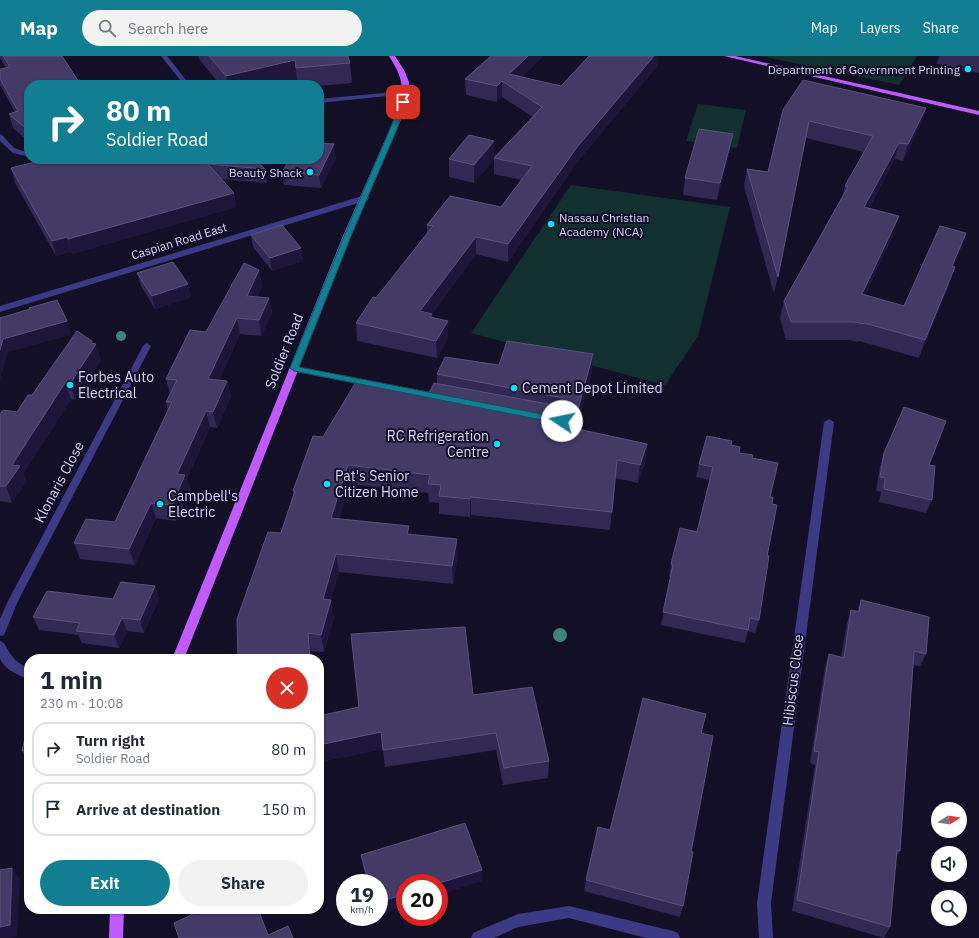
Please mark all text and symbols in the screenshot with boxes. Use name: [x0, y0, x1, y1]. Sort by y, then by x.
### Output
search box: [82, 10, 362, 46]
text: Map: [20, 16, 58, 40]
icon: search: [96, 17, 118, 39]
text: Search here: [128, 19, 208, 38]
text: Map: [811, 19, 838, 37]
text: Layers: [860, 19, 901, 37]
text: Share: [923, 19, 959, 37]
place label: Department of Government Printing: [768, 62, 961, 77]
marker: Department of Government Printing: [963, 64, 973, 74]
pin: [386, 85, 420, 119]
icon: arrive: [392, 91, 414, 113]
text: 80 m: [106, 92, 171, 129]
icon: right: [40, 96, 92, 148]
text: Soldier Road: [106, 128, 209, 151]
place label: Beauty Shack: [229, 165, 303, 180]
marker: Beauty Shack: [305, 167, 315, 177]
place label: Nassau Christian Academy (NCA): [559, 210, 649, 239]
street label: Caspian Road East: [129, 219, 229, 263]
marker: Nassau Christian Academy (NCA): [546, 219, 556, 229]
street label: Soldier Road: [261, 311, 307, 391]
place label: Forbes Auto Electrical: [78, 368, 154, 402]
place label: Cement Depot Limited: [522, 379, 663, 397]
marker: Forbes Auto Electrical: [65, 380, 75, 390]
marker: Cement Depot Limited: [509, 383, 519, 393]
position arrow: [541, 400, 583, 442]
place label: RC Refrigeration Centre: [387, 427, 489, 461]
street label: Klonaris Close: [30, 438, 88, 526]
marker: RC Refrigeration Centre: [492, 439, 502, 449]
place label: Pat's Senior Citizen Home: [335, 467, 419, 501]
marker: Pat's Senior Citizen Home: [322, 479, 332, 489]
place label: Campbell's Electric: [168, 487, 238, 521]
marker: Campbell's Electric: [155, 499, 165, 509]
street label: Hibiscus Close: [778, 633, 808, 727]
text: 1 min: [40, 664, 103, 696]
button: close: [266, 667, 308, 709]
text: 230 m · 10:08: [40, 695, 123, 712]
text: Turn right: [76, 731, 145, 750]
icon: right: [42, 738, 64, 760]
text: 80 m: [271, 740, 306, 759]
text: Soldier Road: [76, 750, 150, 767]
icon: arrive: [42, 798, 64, 820]
text: Arrive at destination: [76, 800, 220, 819]
text: 150 m: [262, 800, 306, 819]
north arrow: [931, 802, 967, 838]
map controls: [931, 802, 967, 926]
button: sound: [931, 846, 967, 882]
button: Exit: [40, 860, 170, 906]
button: Share: [178, 860, 308, 906]
speed limit sign: 20: [396, 874, 448, 926]
text: 19: [350, 881, 374, 908]
button: search: [931, 890, 967, 926]
text: km/h: [350, 903, 374, 916]

